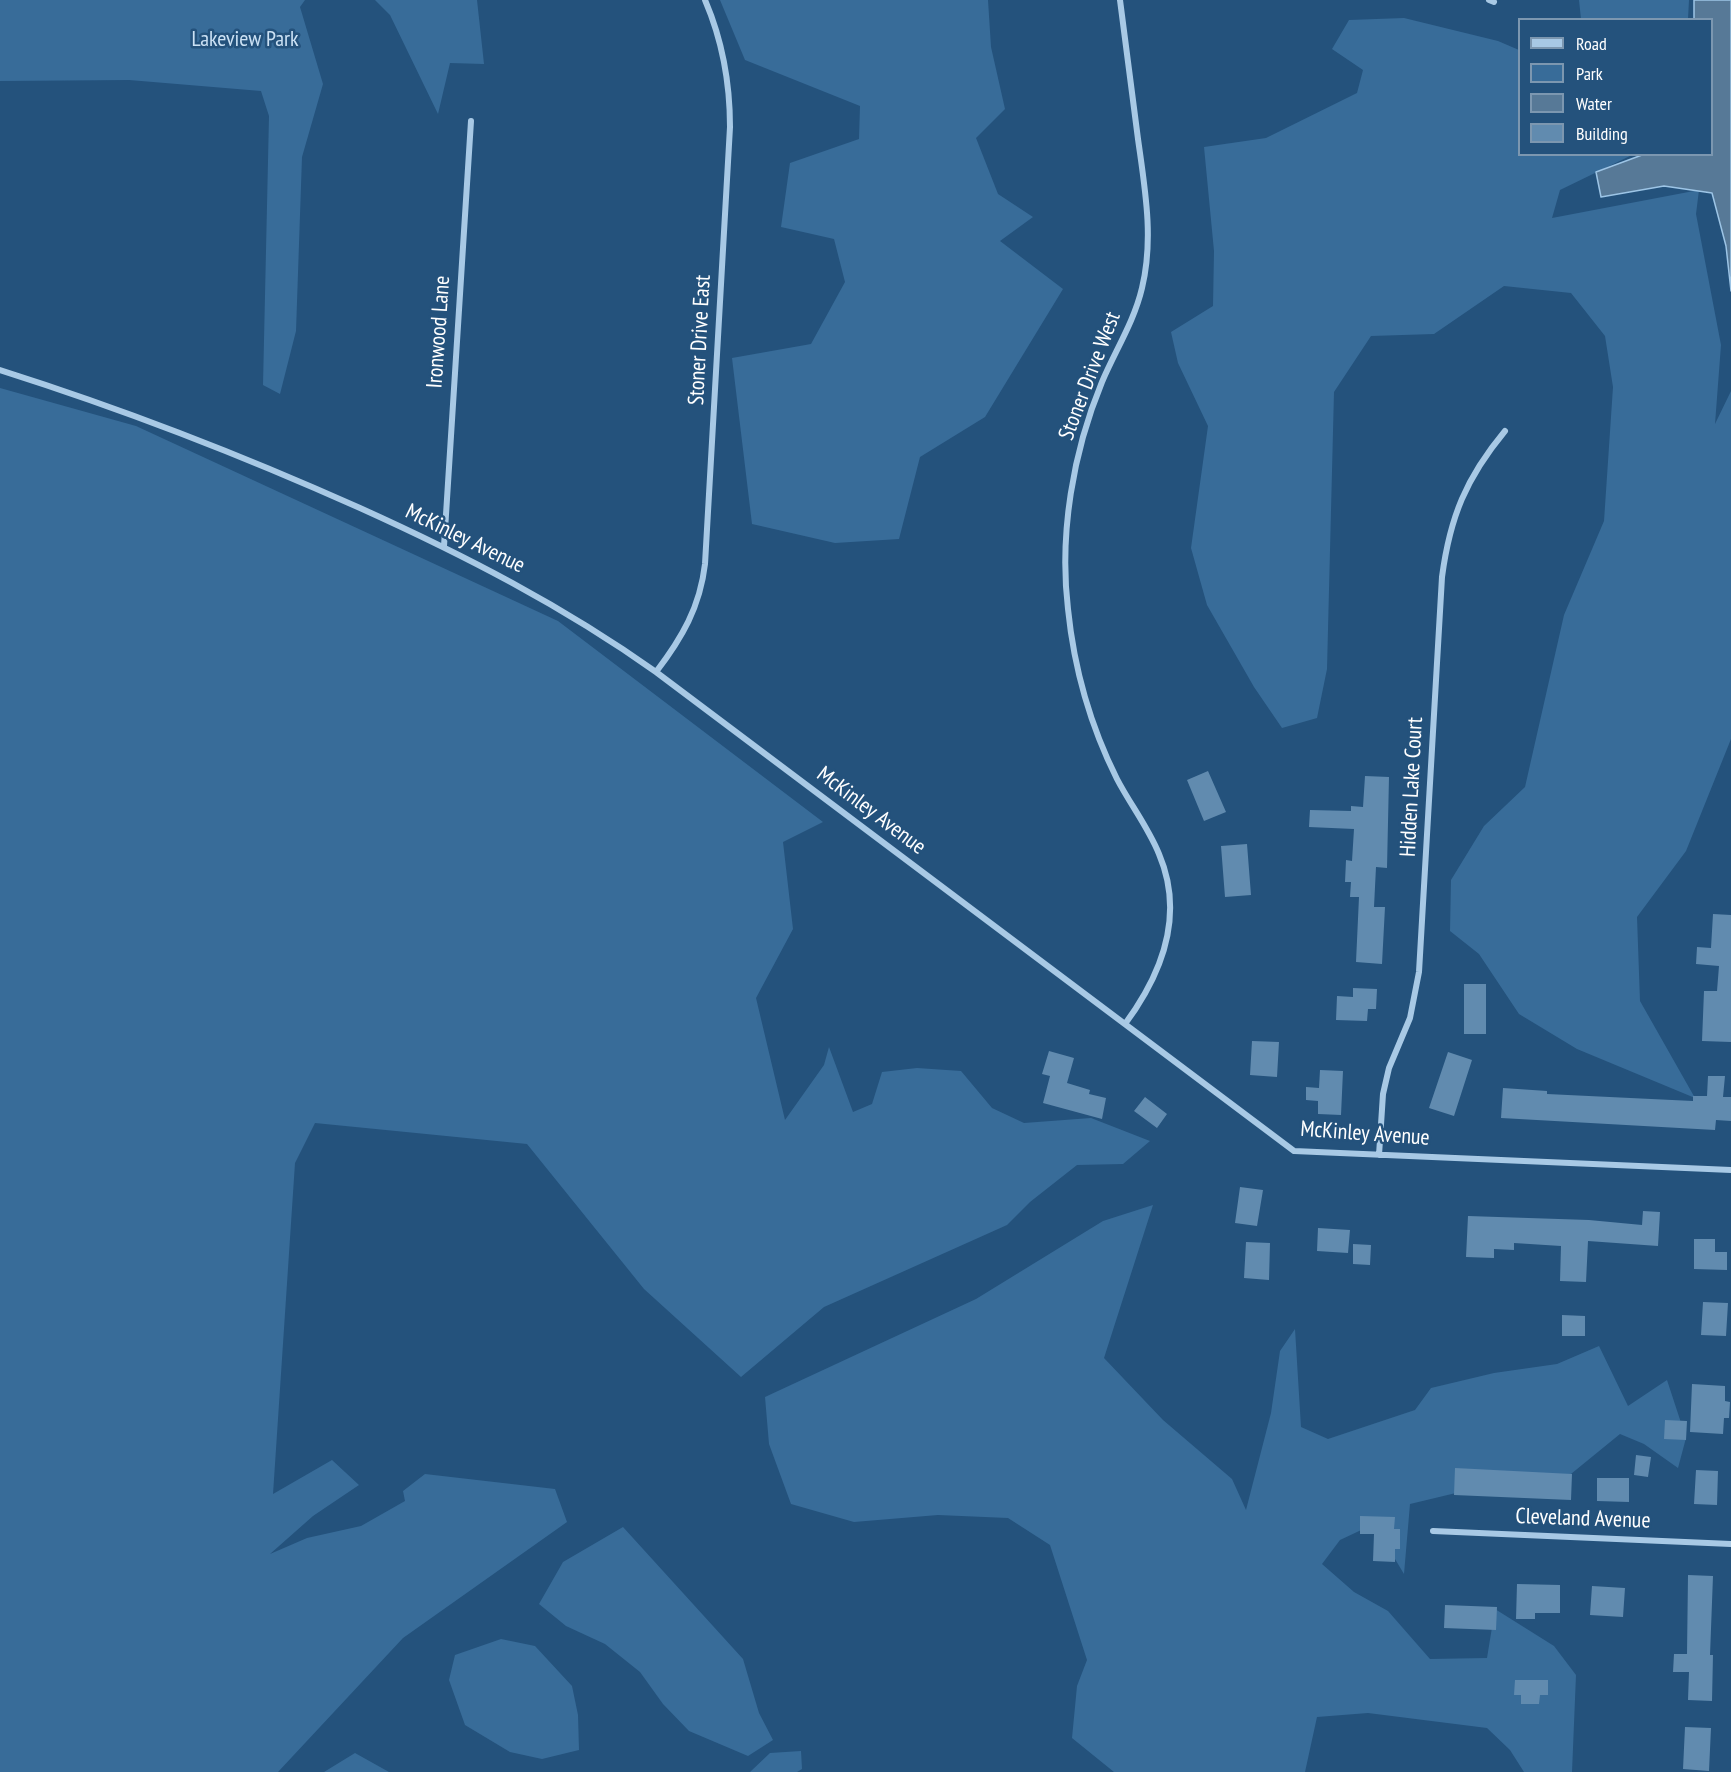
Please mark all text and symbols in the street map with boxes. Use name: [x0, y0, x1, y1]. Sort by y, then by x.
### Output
legend: [1518, 18, 1713, 156]
park label: Lakeview Park: [191, 27, 299, 53]
text: Road: [1576, 32, 1607, 55]
text: Park: [1576, 62, 1603, 85]
text: Water: [1576, 92, 1612, 115]
text: Building: [1576, 122, 1628, 145]
street label: Stoner Drive East: [683, 274, 717, 406]
street label: Ironwood Lane: [422, 275, 456, 389]
street label: Stoner Drive West: [1053, 308, 1127, 444]
street label: McKinley Avenue: [401, 499, 529, 579]
street label: Hidden Lake Court: [1395, 716, 1429, 858]
street label: McKinley Avenue: [811, 761, 931, 861]
street label: McKinley Avenue: [1299, 1116, 1431, 1152]
street label: Cleveland Avenue: [1515, 1503, 1651, 1535]

